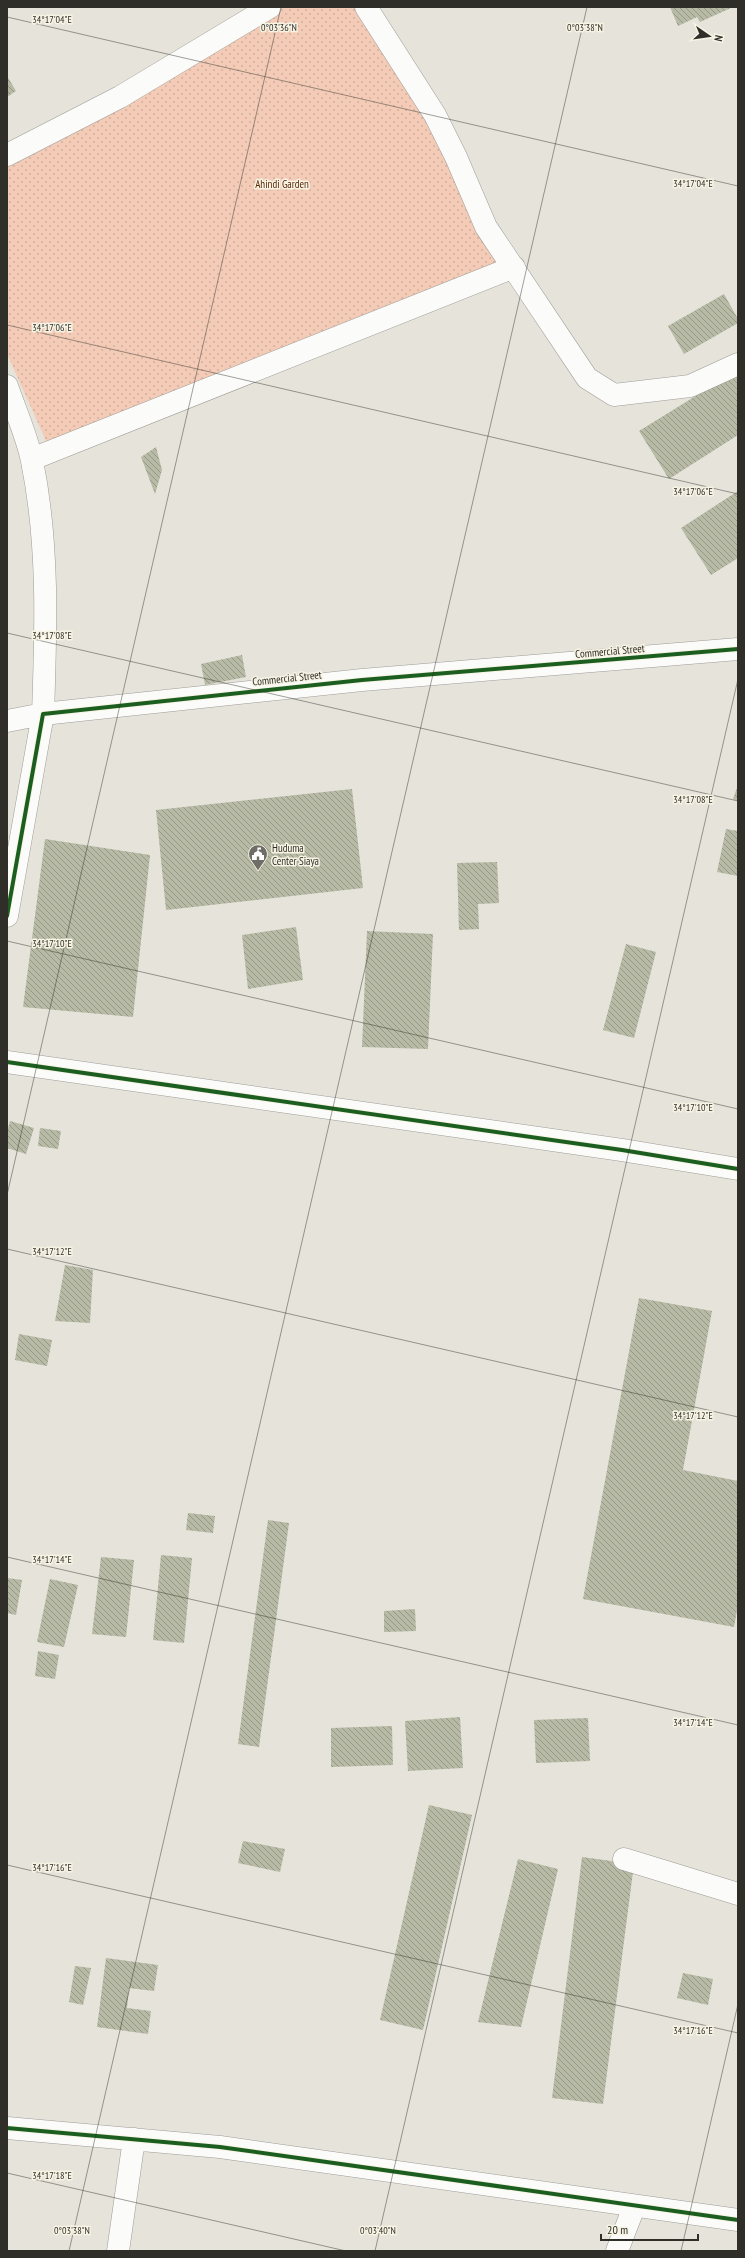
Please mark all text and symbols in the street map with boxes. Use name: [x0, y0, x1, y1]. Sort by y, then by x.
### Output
text: 34°17'04"E: [32, 13, 72, 26]
north arrow: [689, 16, 729, 56]
text: 0°03'36"N: [261, 21, 297, 34]
text: 0°03'38"N: [567, 21, 603, 34]
text: N: [711, 34, 726, 43]
park label: Ahindi Garden: [255, 177, 309, 191]
text: 34°17'04"E: [673, 177, 713, 190]
text: 34°17'06"E: [32, 321, 72, 334]
text: 34°17'06"E: [673, 485, 713, 498]
text: 34°17'08"E: [32, 629, 72, 642]
street label: Commercial Street: [575, 641, 645, 661]
street label: Commercial Street: [252, 667, 322, 689]
text: 34°17'08"E: [673, 793, 713, 806]
place label: Huduma Center Siaya: [272, 841, 319, 868]
public building icon: Huduma Center Siaya: [247, 843, 269, 871]
text: 34°17'10"E: [32, 937, 72, 950]
text: 34°17'10"E: [673, 1101, 713, 1114]
text: 34°17'12"E: [32, 1245, 72, 1258]
text: 34°17'12"E: [673, 1409, 713, 1422]
text: 34°17'14"E: [32, 1553, 72, 1566]
text: 34°17'14"E: [673, 1716, 713, 1729]
text: 34°17'16"E: [32, 1861, 72, 1874]
text: 34°17'16"E: [673, 2024, 713, 2037]
text: 34°17'18"E: [32, 2169, 72, 2182]
scale bar: [601, 2216, 698, 2242]
text: 20 m: [607, 2222, 628, 2237]
text: 0°03'38"N: [54, 2224, 90, 2237]
text: 0°03'40"N: [360, 2224, 396, 2237]

